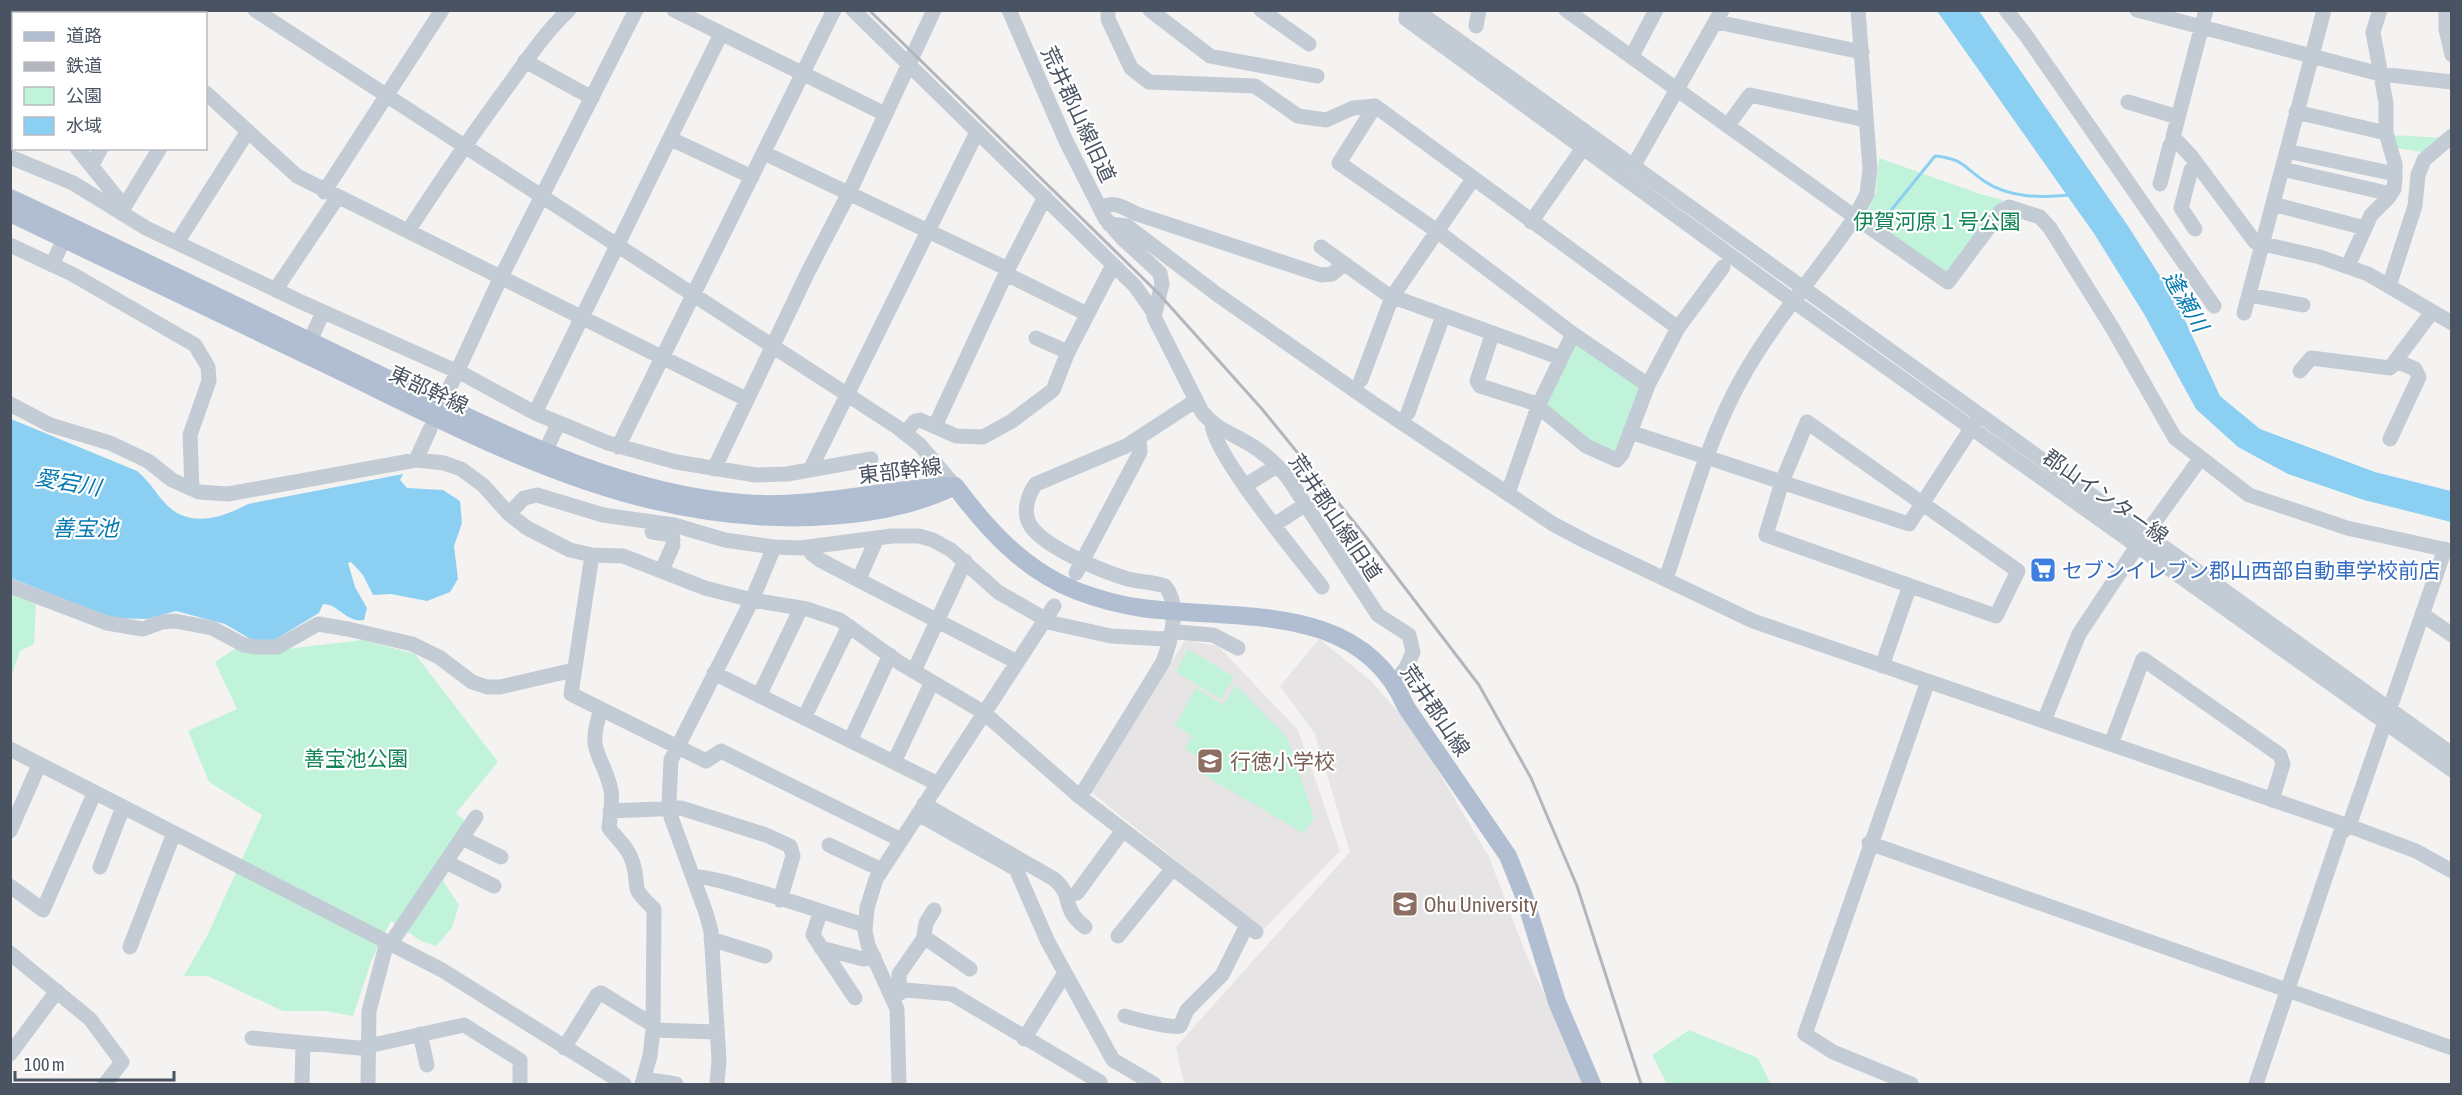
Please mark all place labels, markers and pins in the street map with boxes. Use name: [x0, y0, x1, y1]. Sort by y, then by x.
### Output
supermarket icon: セブンイレブン郡山西部自動車学校前店: [2028, 555, 2058, 585]
place label: セブンイレブン郡山西部自動車学校前店: [2062, 558, 2440, 582]
school or university icon: 行徳小学校: [1195, 746, 1225, 776]
place label: 行徳小学校: [1230, 749, 1335, 773]
school or university icon: Ohu University: [1390, 889, 1420, 919]
place label: Ohu University: [1424, 892, 1538, 916]

